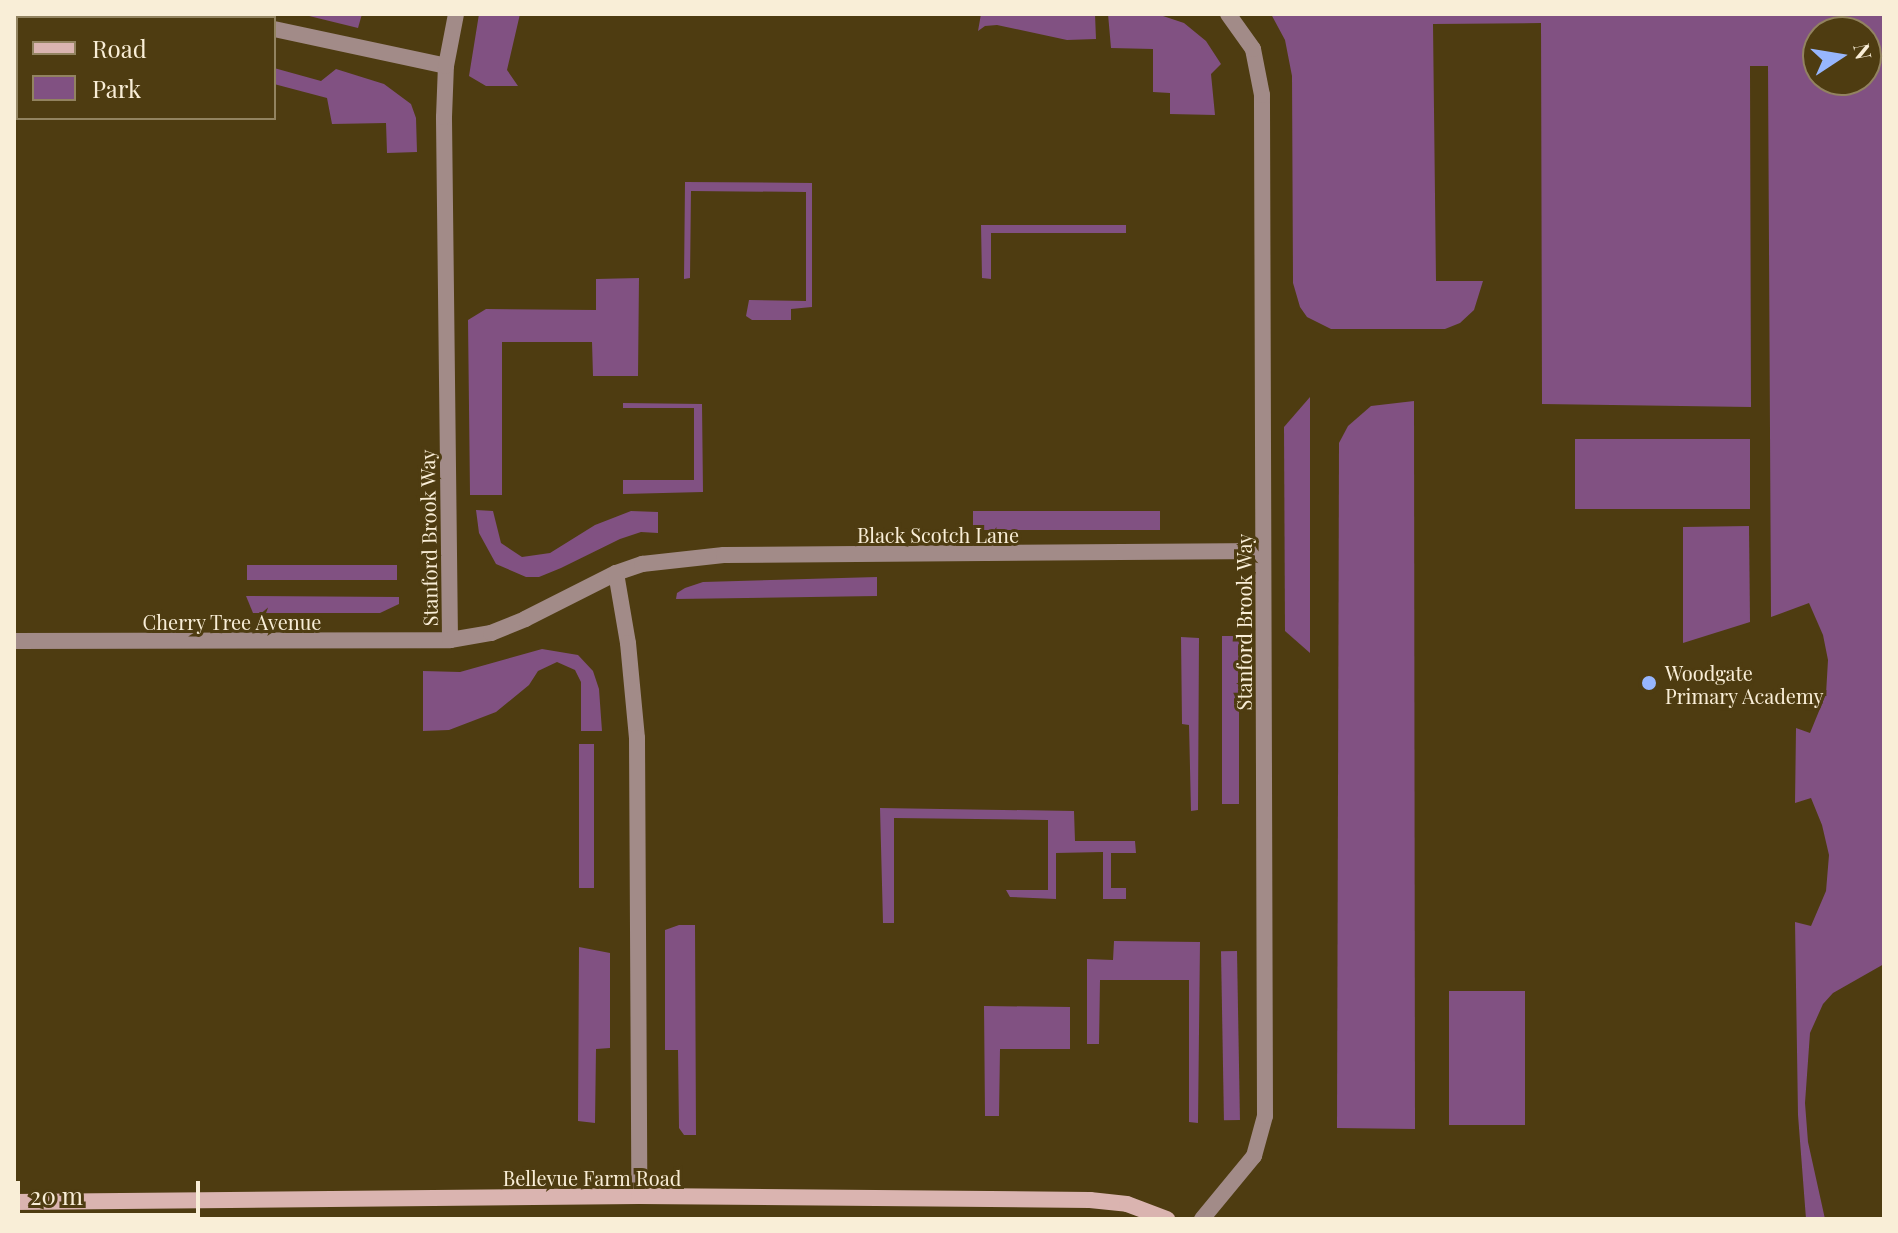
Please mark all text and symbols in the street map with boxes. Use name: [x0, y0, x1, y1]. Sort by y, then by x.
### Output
legend: [16, 16, 276, 120]
north arrow: [1802, 16, 1882, 96]
text: Road: [92, 32, 147, 64]
text: N: [1847, 41, 1880, 62]
text: Park: [92, 72, 141, 104]
street label: Stanford Brook Way: [414, 449, 442, 627]
street label: Black Scotch Lane: [857, 522, 1019, 546]
street label: Stanford Brook Way: [1231, 533, 1255, 711]
street label: Cherry Tree Avenue: [142, 609, 322, 633]
place label: Woodgate Primary Academy: [1665, 660, 1825, 707]
marker: Woodgate Primary Academy: [1640, 674, 1658, 692]
scale bar: [20, 1165, 204, 1215]
street label: Bellevue Farm Road: [503, 1165, 681, 1189]
text: 20 m: [30, 1179, 83, 1211]

